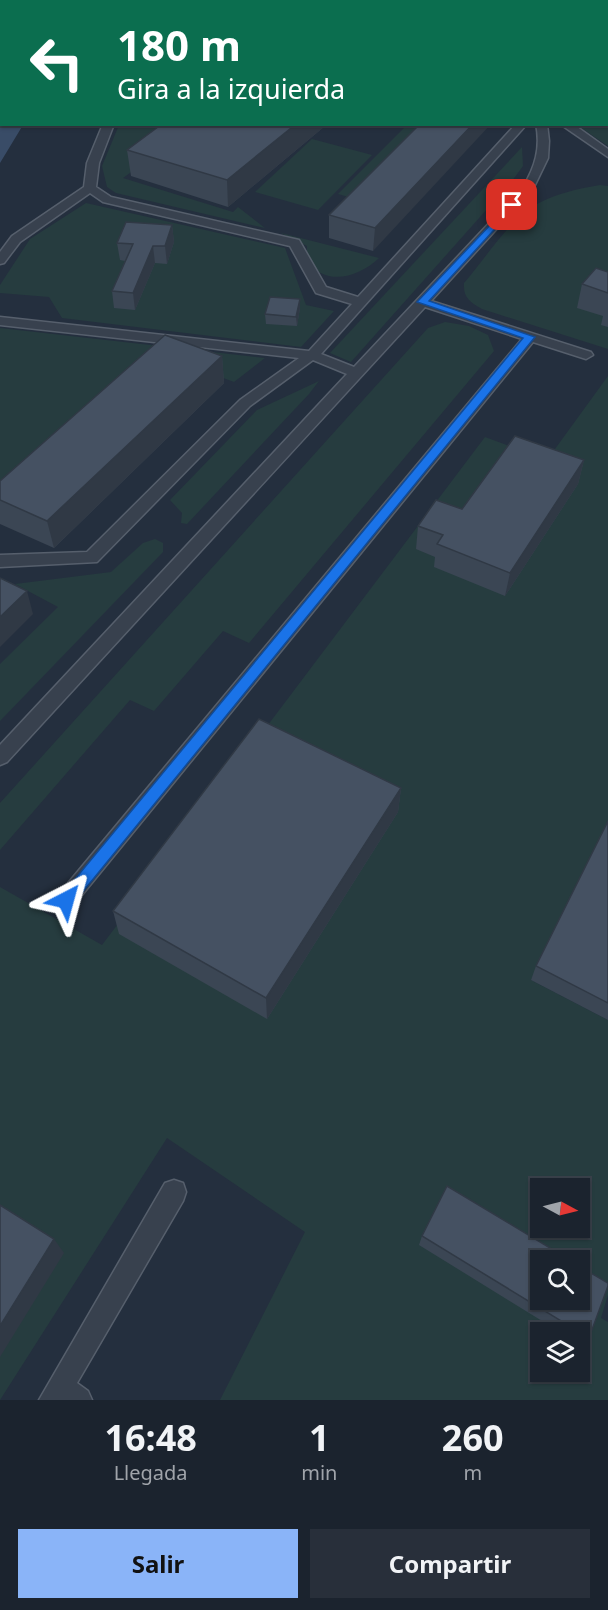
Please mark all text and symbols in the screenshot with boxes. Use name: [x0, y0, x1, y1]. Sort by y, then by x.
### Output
text: 180 m: [117, 16, 241, 73]
icon: left: [18, 24, 96, 102]
text: Gira a la izquierda: [117, 70, 345, 107]
pin: [486, 179, 537, 230]
icon: arrive: [495, 188, 528, 221]
position arrow: [34, 868, 98, 932]
north arrow: [530, 1178, 590, 1238]
map controls: [530, 1178, 590, 1382]
button: search: [530, 1250, 590, 1310]
button: layers: [530, 1322, 590, 1382]
text: 16:48: [104, 1413, 197, 1462]
text: 1: [309, 1413, 330, 1462]
text: 260: [442, 1413, 504, 1462]
text: Llegada: [114, 1459, 188, 1486]
text: min: [301, 1459, 337, 1486]
text: m: [463, 1459, 482, 1486]
button: Salir: [18, 1529, 298, 1598]
button: Compartir: [310, 1529, 590, 1598]

